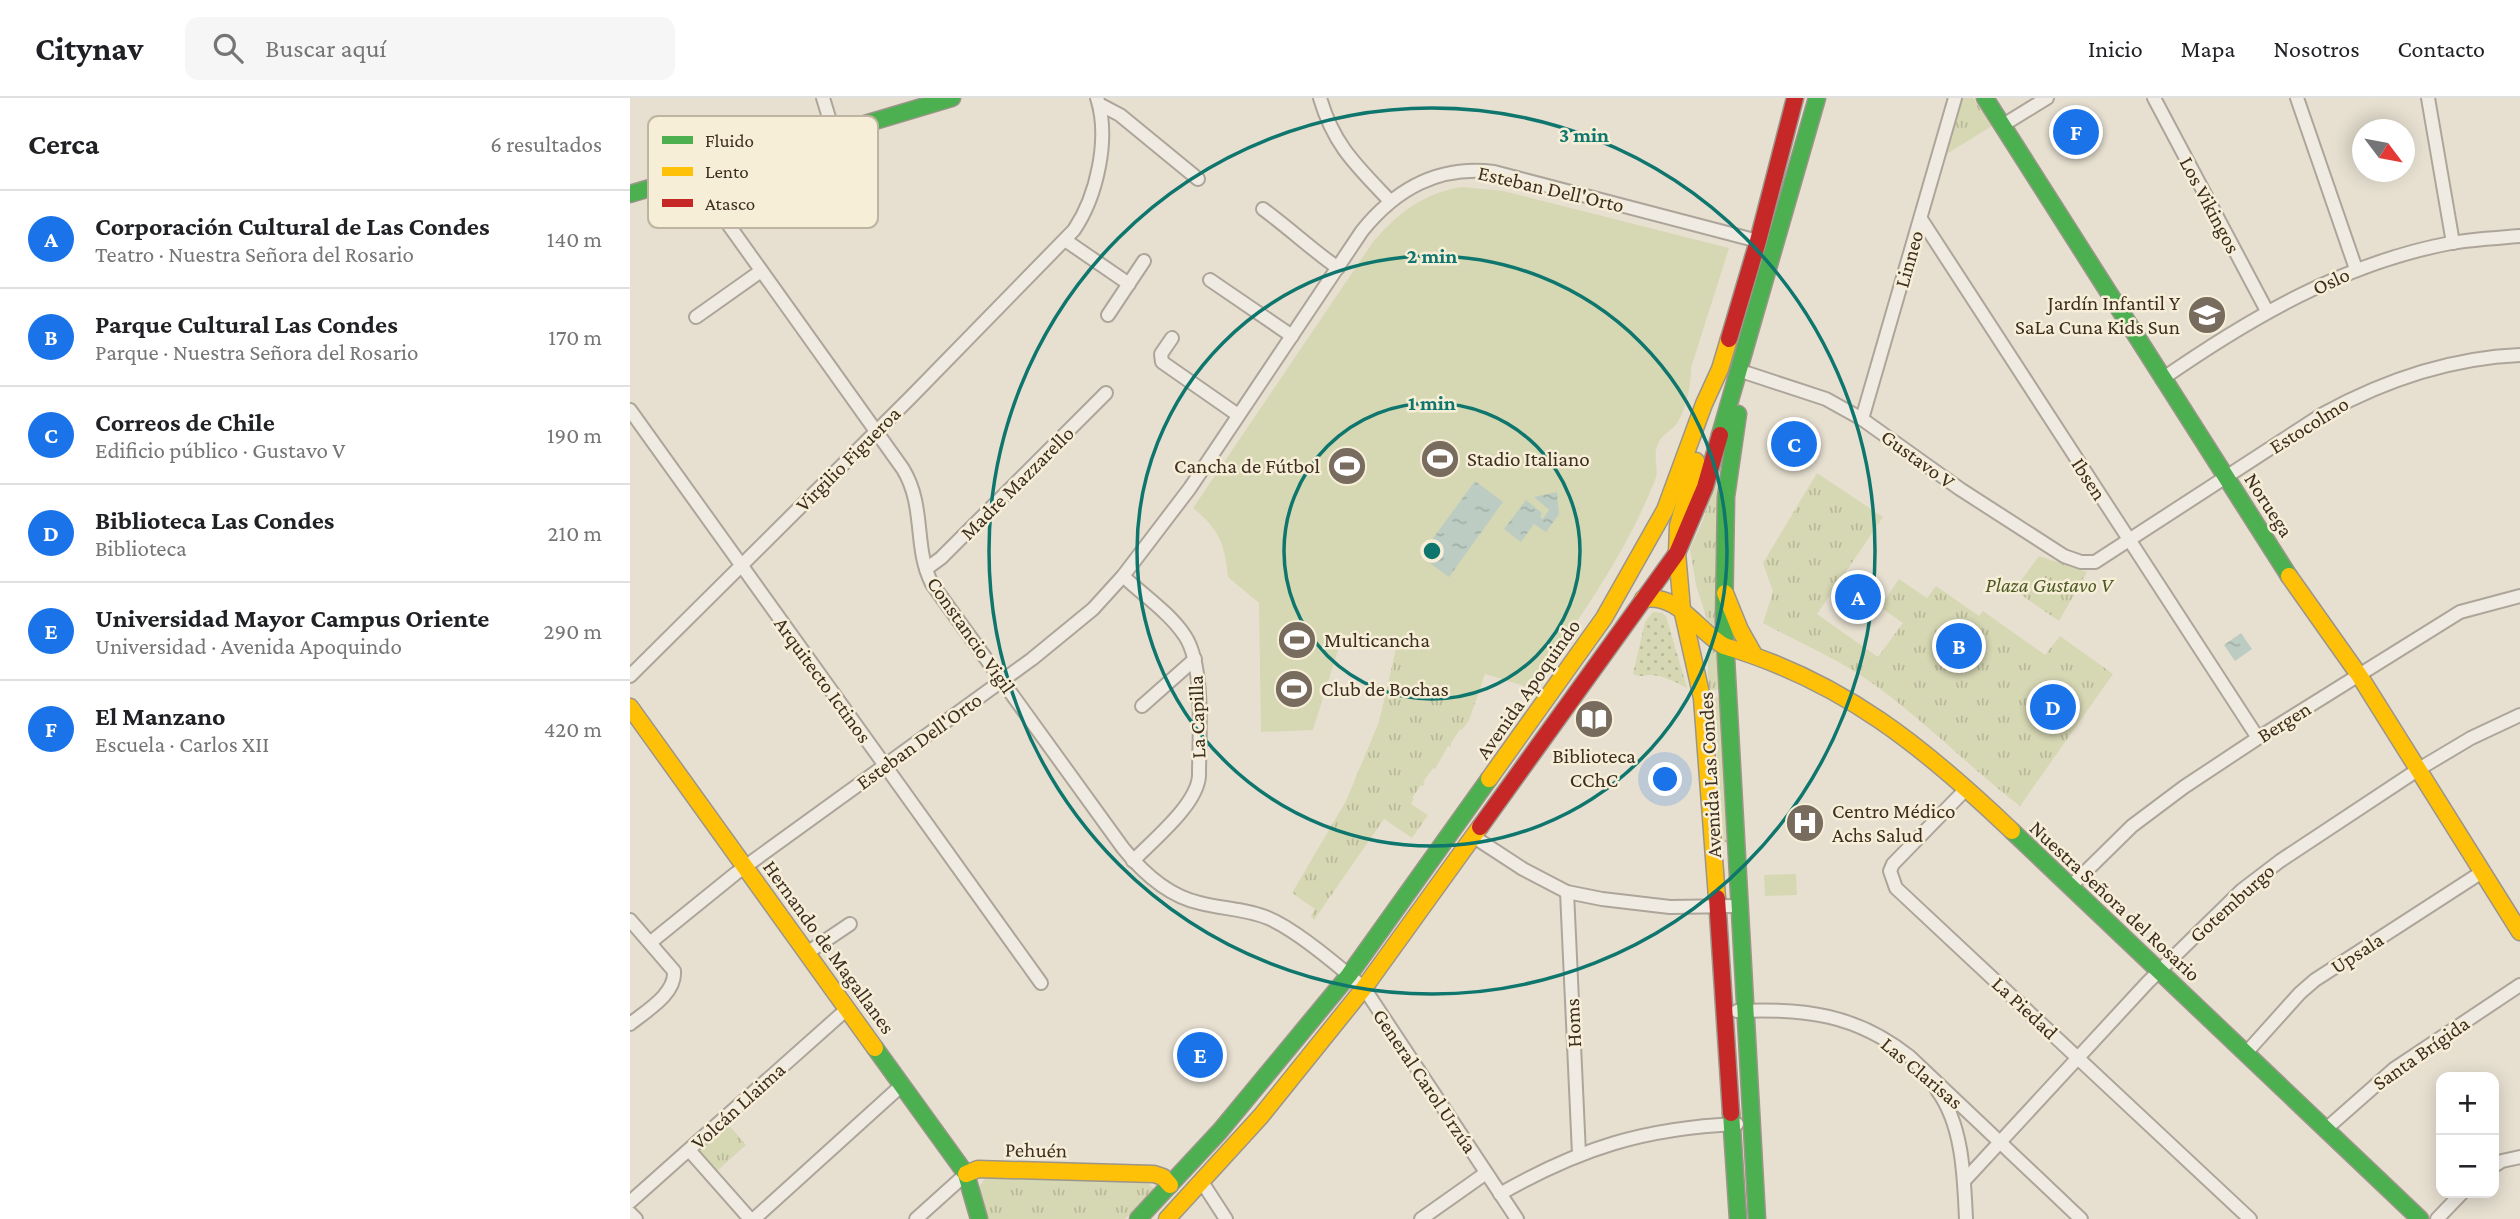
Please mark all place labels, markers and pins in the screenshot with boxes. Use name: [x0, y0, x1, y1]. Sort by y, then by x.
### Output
pin: F: [2053, 106, 2099, 158]
place label: Jardín Infantil Y SaLa Cuna Kids Sun: [2015, 291, 2181, 339]
school or university icon: Jardín Infantil Y SaLa Cuna Kids Sun: [2186, 294, 2228, 336]
pin: C: [1771, 418, 1817, 470]
sports icon: Stadio Italiano: [1419, 438, 1461, 480]
sports icon: Cancha de Fútbol: [1326, 445, 1368, 487]
place label: Stadio Italiano: [1467, 447, 1590, 471]
place label: Cancha de Fútbol: [1174, 454, 1320, 478]
centre of rings: [1420, 539, 1444, 563]
pin: A: [1835, 571, 1881, 623]
sports icon: Multicancha: [1276, 619, 1318, 661]
pin: B: [1936, 620, 1982, 672]
place label: Multicancha: [1324, 628, 1430, 652]
sports icon: Club de Bochas: [1273, 668, 1315, 710]
place label: Club de Bochas: [1321, 677, 1449, 701]
pin: D: [2030, 681, 2076, 733]
library icon: Biblioteca CChC: [1573, 698, 1615, 740]
place label: Biblioteca CChC: [1552, 744, 1636, 792]
place label: Centro Médico Achs Salud: [1832, 799, 1955, 847]
hospital icon: Centro Médico Achs Salud: [1784, 802, 1826, 844]
pin: E: [1177, 1029, 1223, 1081]

